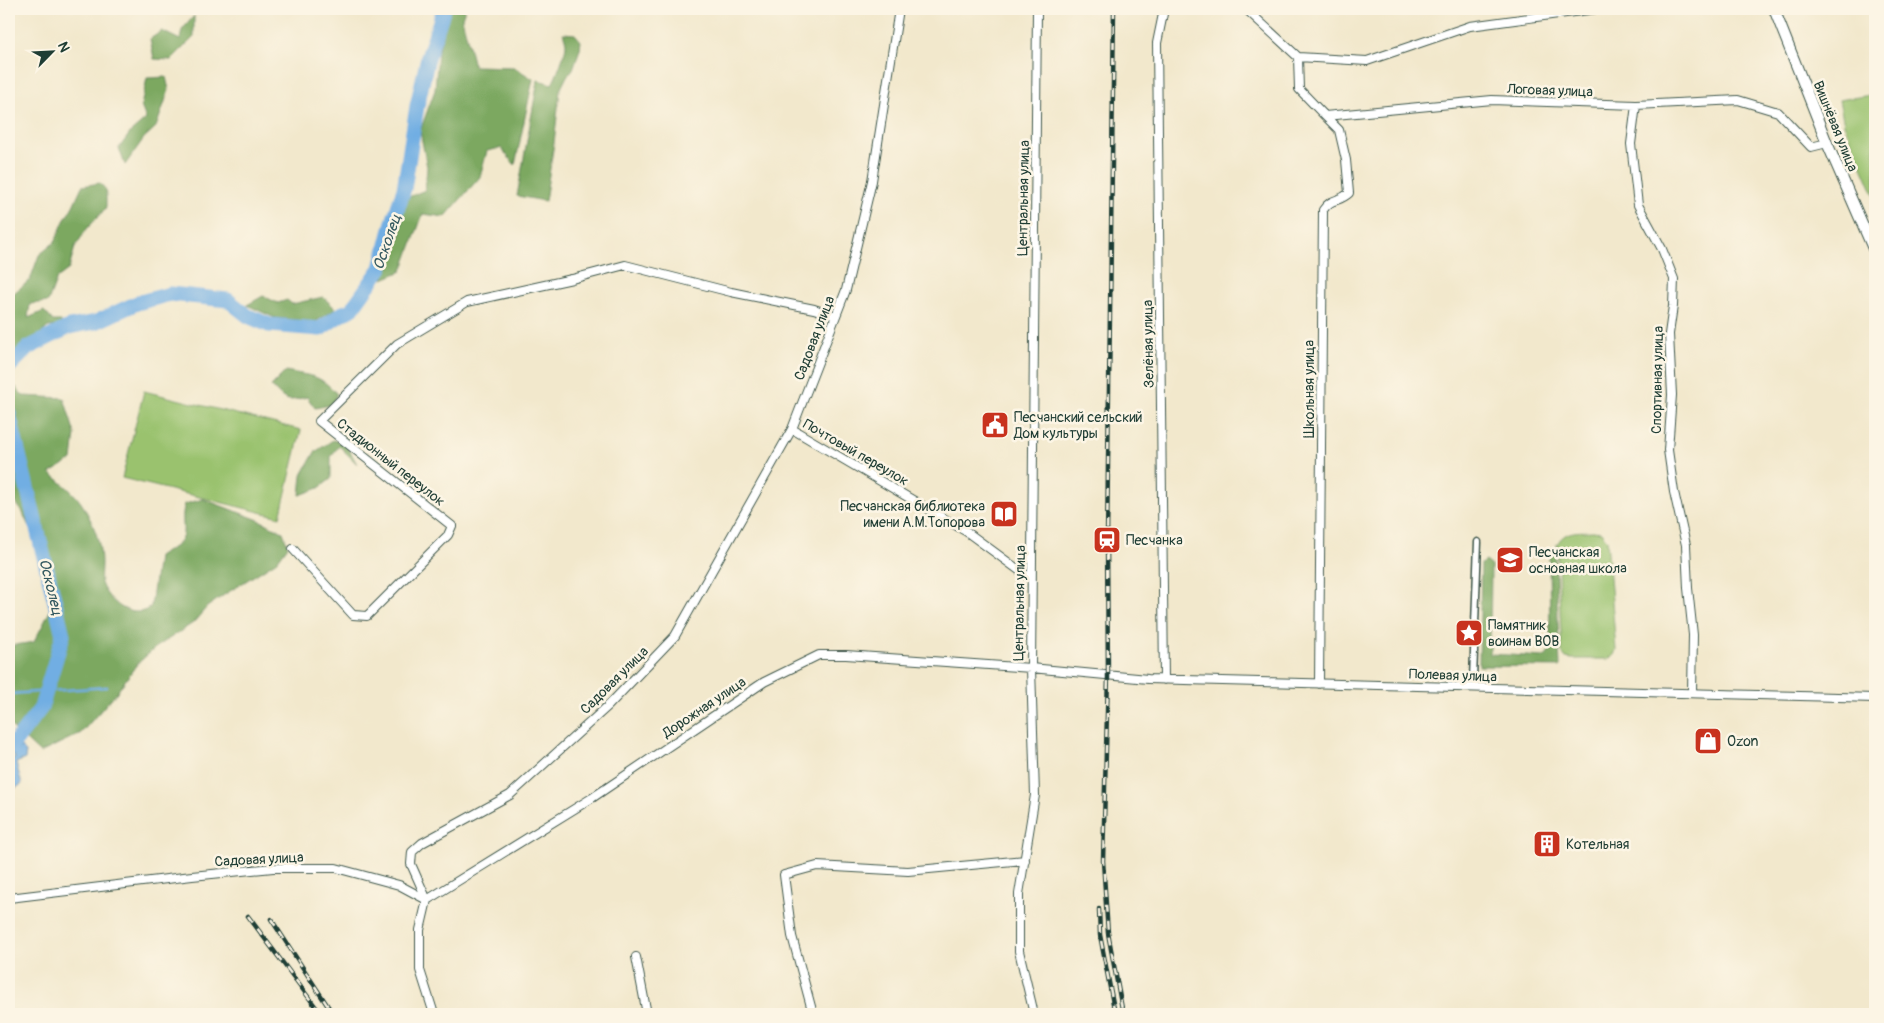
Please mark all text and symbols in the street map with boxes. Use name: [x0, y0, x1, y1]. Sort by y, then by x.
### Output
north arrow: [28, 28, 78, 78]
text: N: [54, 39, 73, 55]
street label: Вишнёвая улица: [1810, 78, 1861, 174]
street label: Логовая улица: [1506, 80, 1593, 100]
street label: Центральная улица: [1014, 140, 1033, 256]
water label: Осколец: [369, 211, 406, 273]
street label: Садовая улица: [791, 294, 838, 383]
street label: Зелёная улица: [1139, 300, 1158, 388]
street label: Спортивная улица: [1648, 326, 1667, 434]
street label: Школьная улица: [1301, 340, 1318, 438]
place label: Песчанский сельский Дом культуры: [1013, 409, 1142, 442]
public building icon: Песчанский сельский Дом культуры: [980, 410, 1010, 440]
street label: Стадионный переулок: [333, 415, 448, 510]
street label: Почтовый переулок: [800, 415, 911, 489]
place label: Песчанская библиотека имени А.М.Топорова: [840, 498, 985, 531]
library icon: Песчанская библиотека имени А.М.Топорова: [989, 499, 1019, 529]
station icon: Песчанка: [1092, 525, 1122, 555]
place label: Песчанка: [1126, 532, 1183, 549]
place label: Песчанская основная школа: [1529, 544, 1627, 577]
street label: Центральная улица: [1010, 545, 1029, 661]
school or university icon: Песчанская основная школа: [1495, 545, 1525, 575]
water label: Осколец: [34, 557, 67, 618]
place label: Памятник воинам ВОВ: [1488, 617, 1559, 650]
place icon: Памятник воинам ВОВ: [1454, 618, 1484, 648]
street label: Садовая улица: [577, 643, 652, 718]
street label: Полевая улица: [1409, 665, 1497, 686]
street label: Дорожная улица: [658, 673, 749, 742]
shop icon: Ozon: [1693, 726, 1723, 756]
place label: Ozon: [1727, 733, 1759, 750]
building icon: Котельная: [1532, 829, 1562, 859]
place label: Котельная: [1566, 836, 1629, 853]
street label: Садовая улица: [214, 849, 304, 870]

